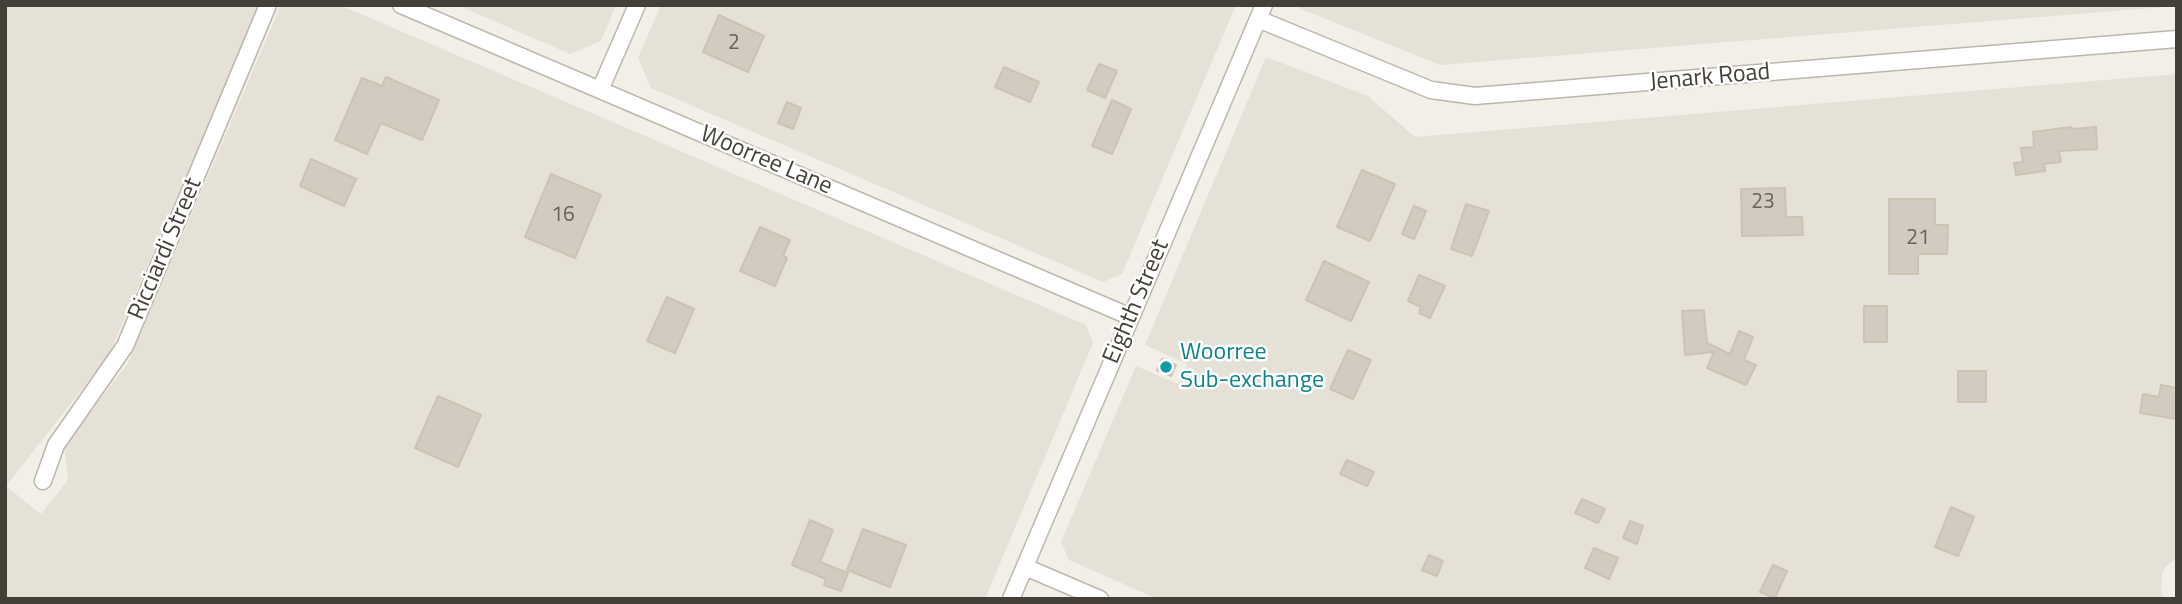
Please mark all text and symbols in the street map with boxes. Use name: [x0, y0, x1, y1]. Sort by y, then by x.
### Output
house number: 2: [728, 31, 740, 57]
street label: Jenark Road: [1649, 58, 1771, 98]
street label: Woorree Lane: [696, 120, 836, 202]
street label: Ricciardi Street: [123, 174, 209, 324]
house number: 23: [1751, 190, 1775, 216]
house number: 16: [551, 203, 575, 229]
house number: 21: [1906, 226, 1930, 252]
street label: Eighth Street: [1098, 236, 1176, 368]
place label: Woorree Sub-exchange: [1180, 339, 1324, 395]
marker: Woorree Sub-exchange: [1158, 359, 1174, 375]

